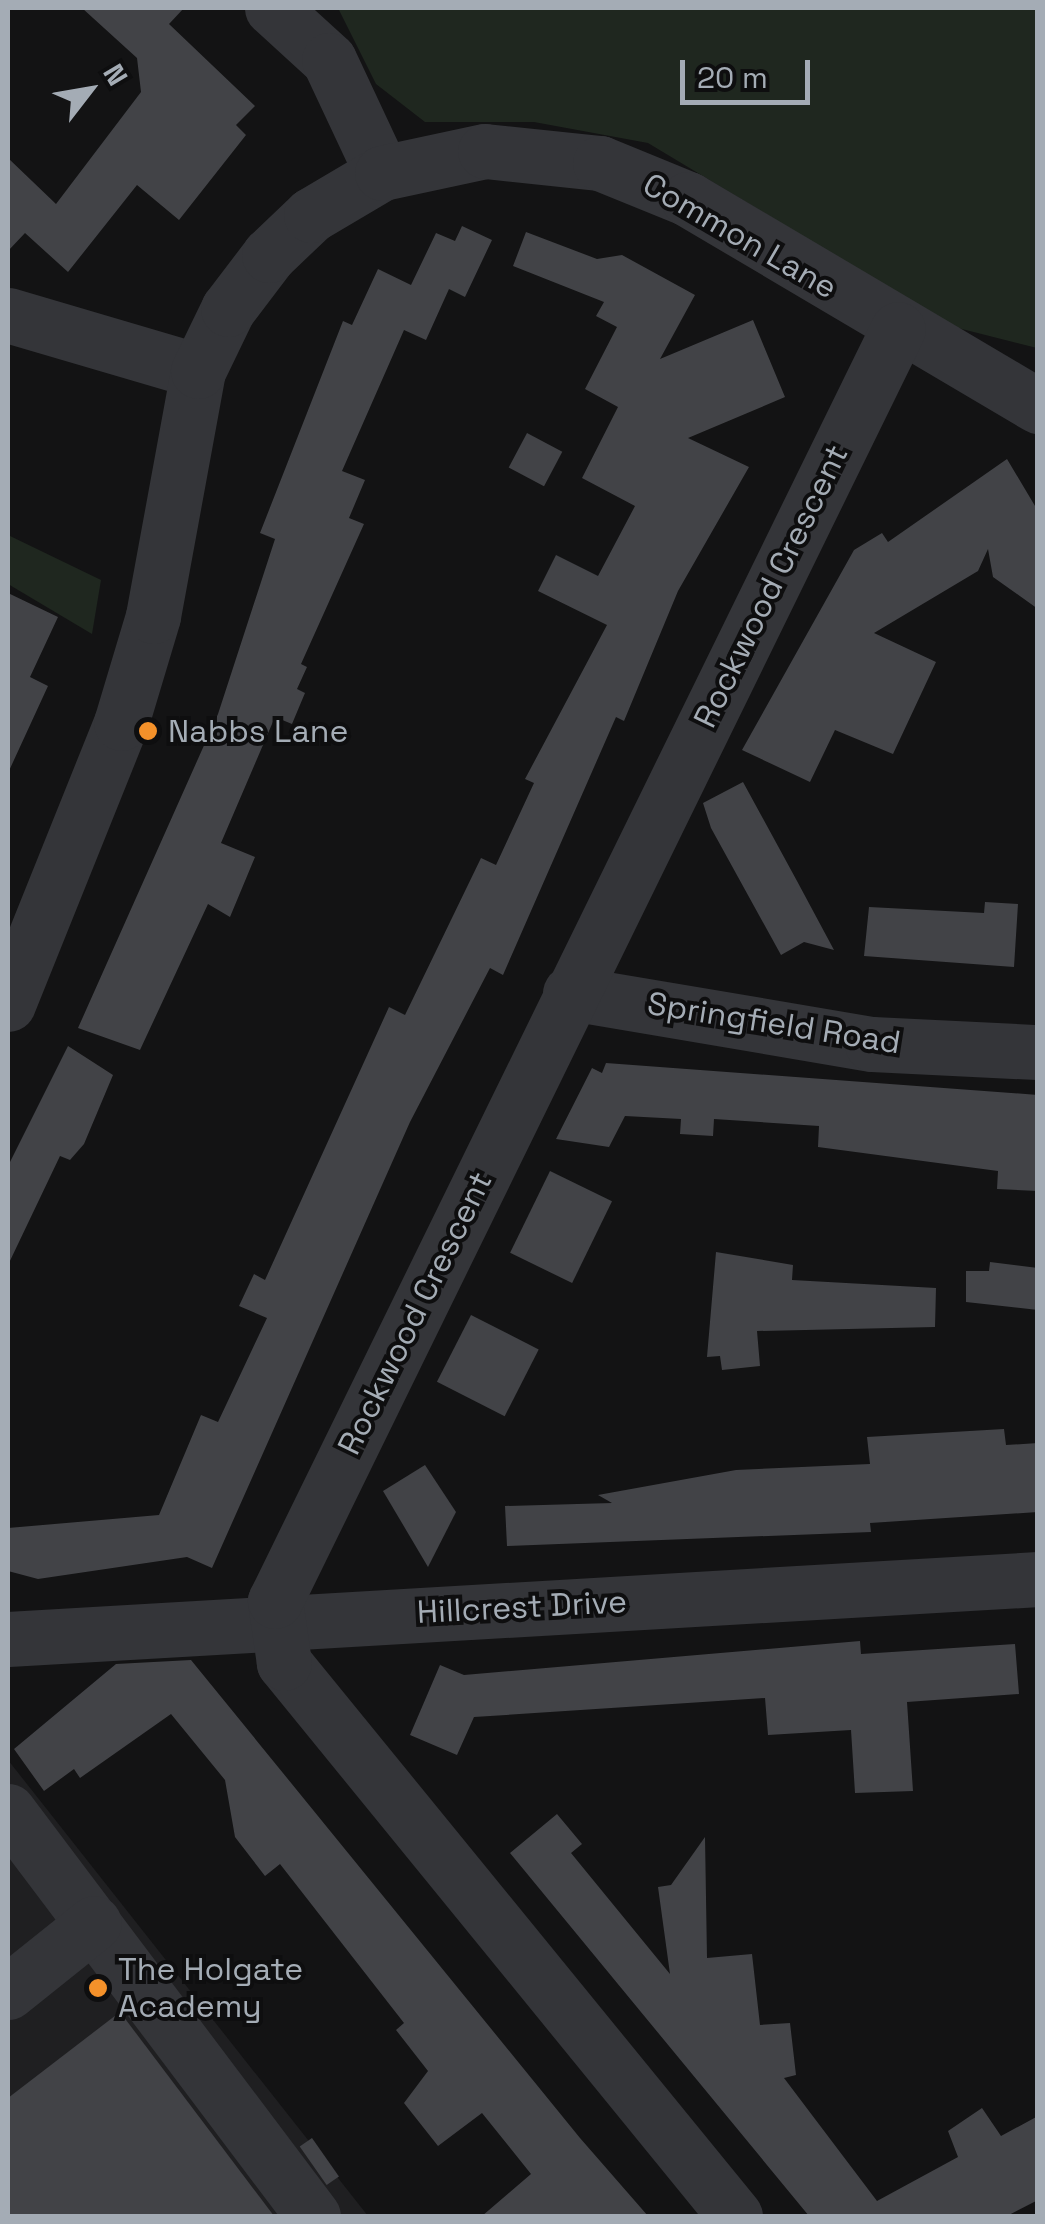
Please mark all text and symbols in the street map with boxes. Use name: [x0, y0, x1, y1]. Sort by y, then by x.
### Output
north arrow: [40, 40, 140, 140]
scale bar: [685, 40, 815, 102]
text: N: [95, 57, 136, 92]
text: 20 m: [697, 58, 768, 97]
street label: Common Lane: [636, 165, 844, 307]
street label: Rockwood Crescent: [686, 438, 856, 734]
place label: Nabbs Lane: [168, 712, 348, 750]
marker: Nabbs Lane: [137, 720, 159, 742]
street label: Springfield Road: [645, 984, 903, 1062]
street label: Rockwood Crescent: [330, 1165, 500, 1461]
street label: Hillcrest Drive: [416, 1582, 628, 1632]
place label: The Holgate Academy: [118, 1951, 303, 2026]
marker: The Holgate Academy: [87, 1977, 109, 1999]

